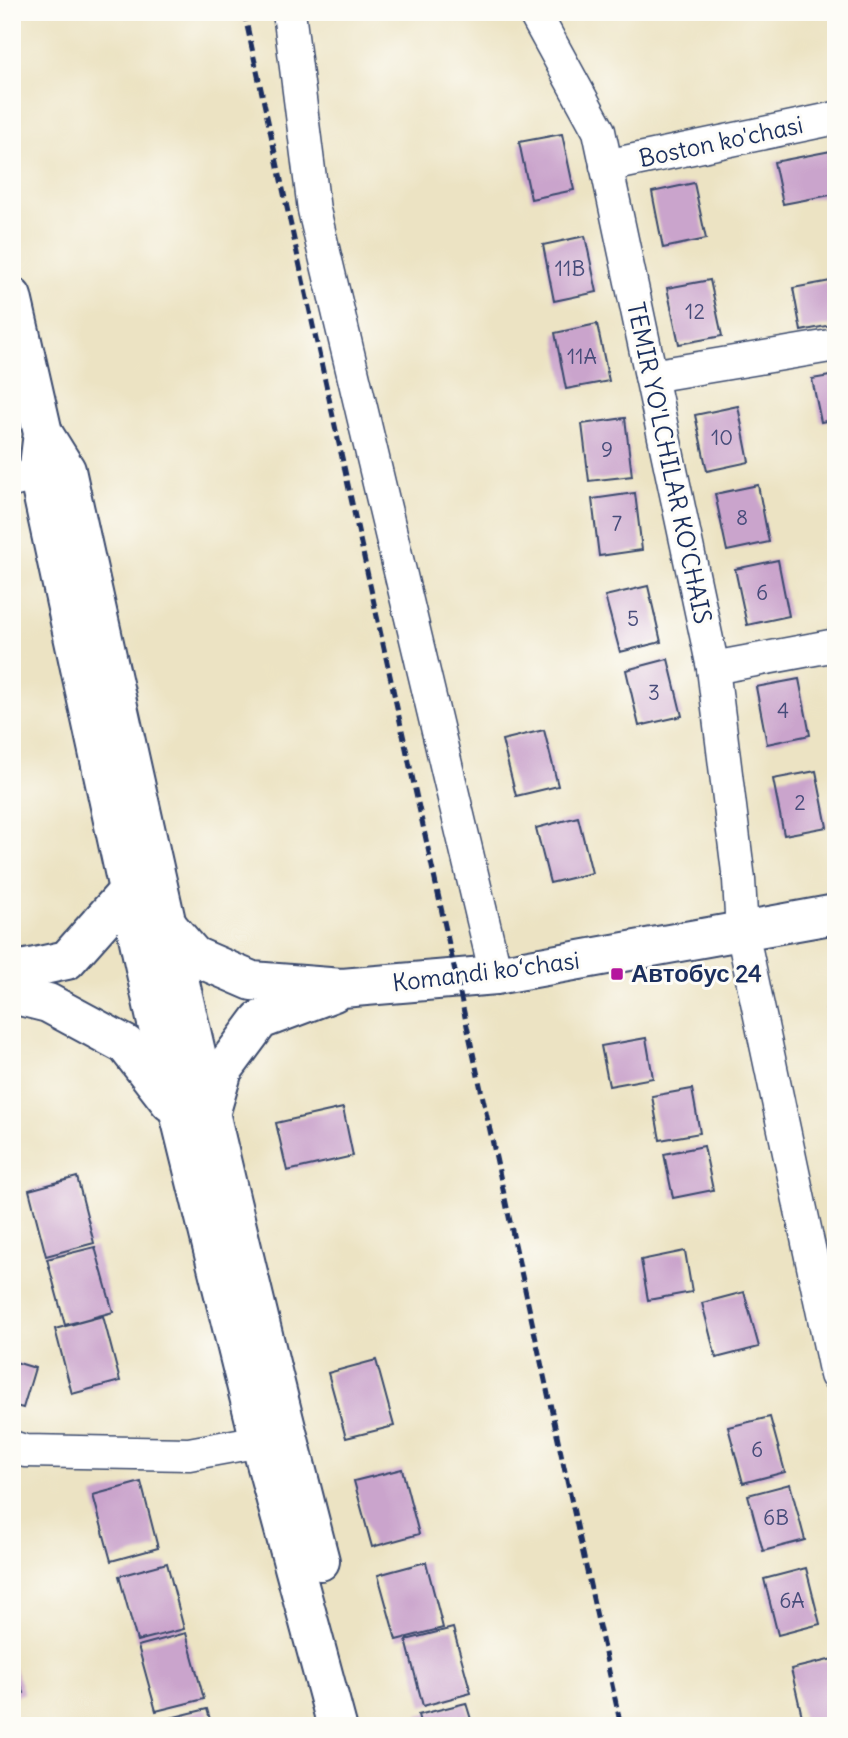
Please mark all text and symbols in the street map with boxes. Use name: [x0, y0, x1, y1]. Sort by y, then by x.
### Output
street label: Boston ko'chasi: [636, 109, 805, 173]
house number: 11B: [555, 255, 585, 282]
house number: 12: [685, 298, 705, 325]
street label: TEMIR YO'LCHILAR KO'CHAIS: [621, 299, 719, 626]
house number: 11A: [567, 343, 597, 370]
house number: 10: [711, 424, 733, 451]
house number: 9: [601, 436, 613, 463]
house number: 8: [736, 504, 748, 531]
house number: 7: [612, 510, 622, 537]
house number: 6: [756, 579, 768, 606]
house number: 5: [627, 605, 639, 632]
house number: 3: [648, 679, 660, 706]
house number: 4: [777, 697, 789, 724]
house number: 2: [794, 789, 806, 816]
street label: Komandi ko‘chasi: [391, 945, 581, 997]
place label: Автобус 24: [631, 958, 762, 988]
marker: Автобус 24: [609, 966, 625, 982]
house number: 6: [751, 1436, 763, 1463]
house number: 6B: [763, 1504, 789, 1531]
house number: 6A: [779, 1587, 805, 1614]

